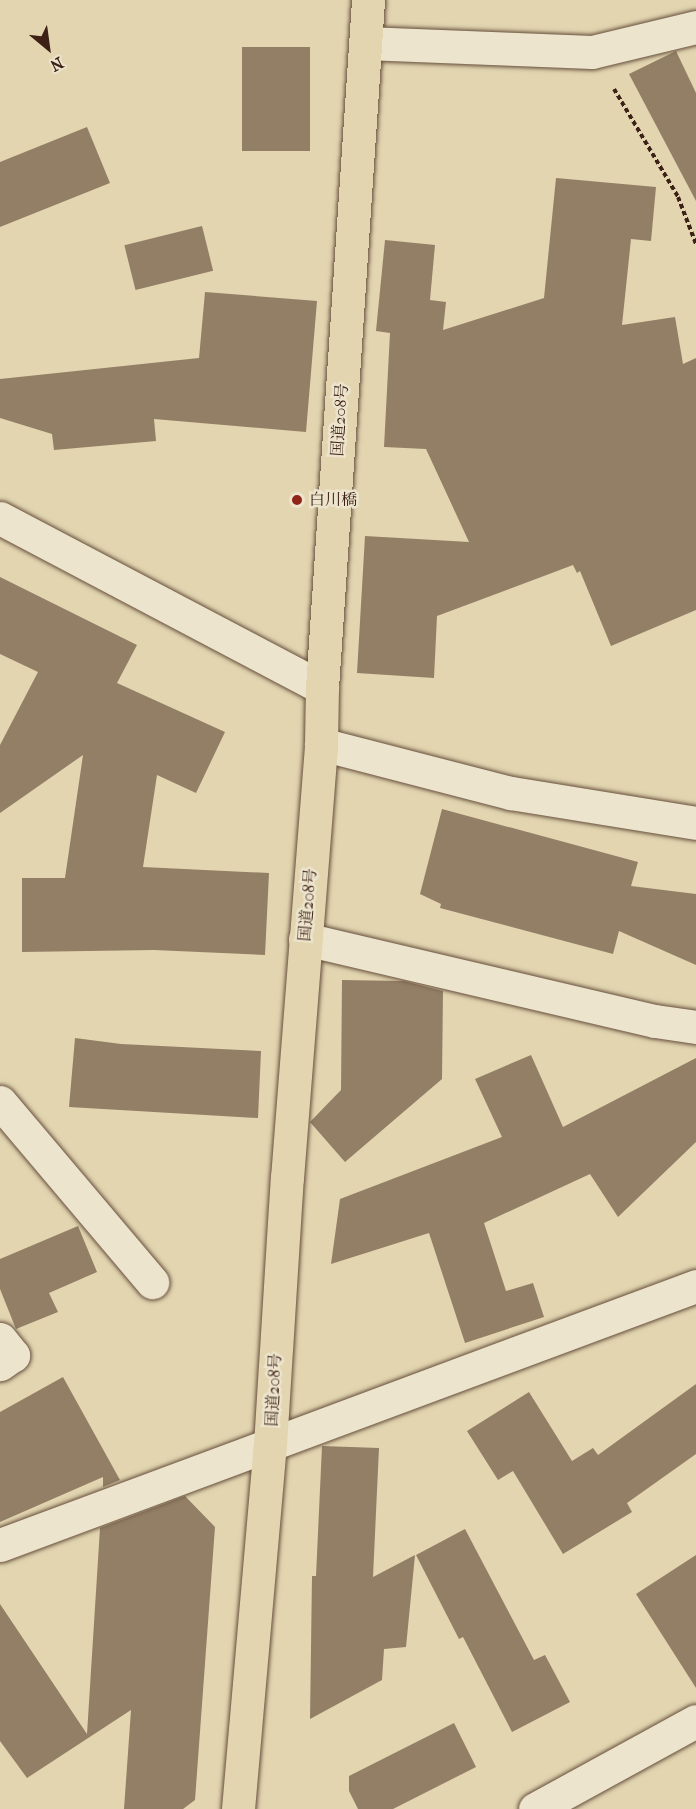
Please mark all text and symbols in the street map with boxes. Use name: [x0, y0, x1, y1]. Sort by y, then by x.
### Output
north arrow: [18, 18, 78, 78]
text: N: [47, 53, 67, 75]
street label: 国道208号: [328, 383, 352, 457]
place label: 白川橋: [309, 490, 357, 510]
marker: 白川橋: [290, 493, 304, 507]
street label: 国道208号: [295, 868, 321, 942]
street label: 国道208号: [263, 1353, 285, 1427]

